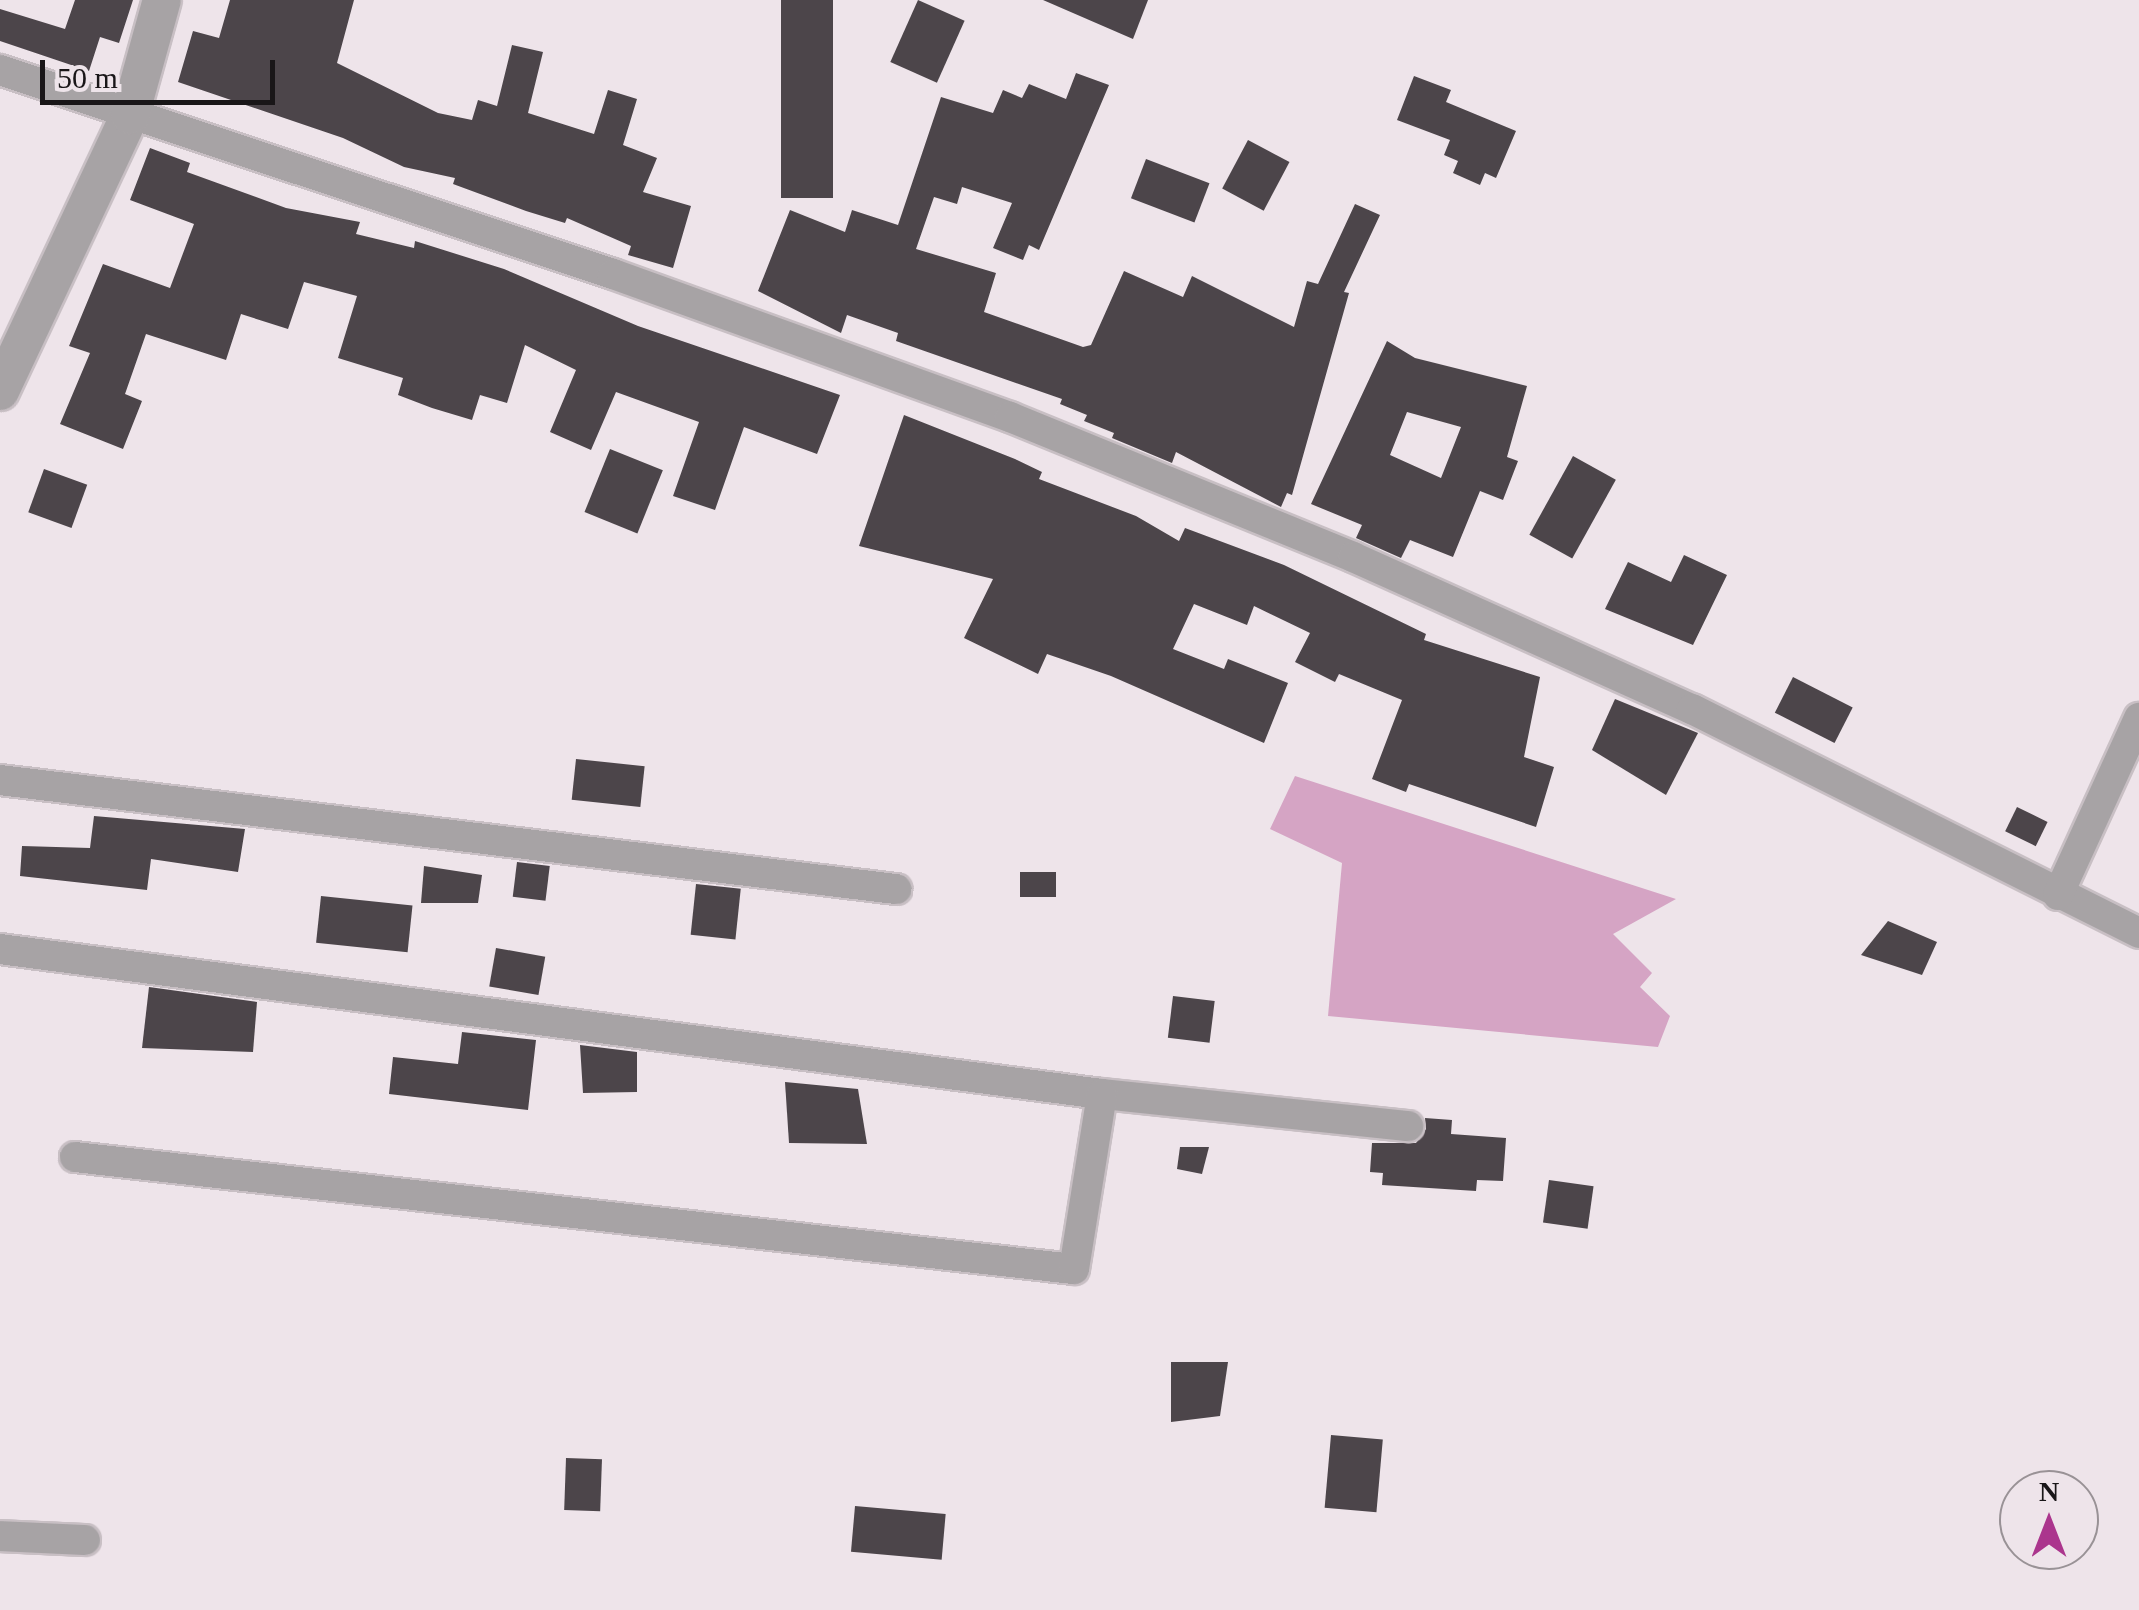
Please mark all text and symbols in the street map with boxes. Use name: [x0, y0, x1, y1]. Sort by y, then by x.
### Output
scale bar: [45, 40, 280, 102]
text: 50 m: [57, 61, 118, 94]
north arrow: [1999, 1470, 2099, 1570]
text: N: [2039, 1476, 2059, 1507]

